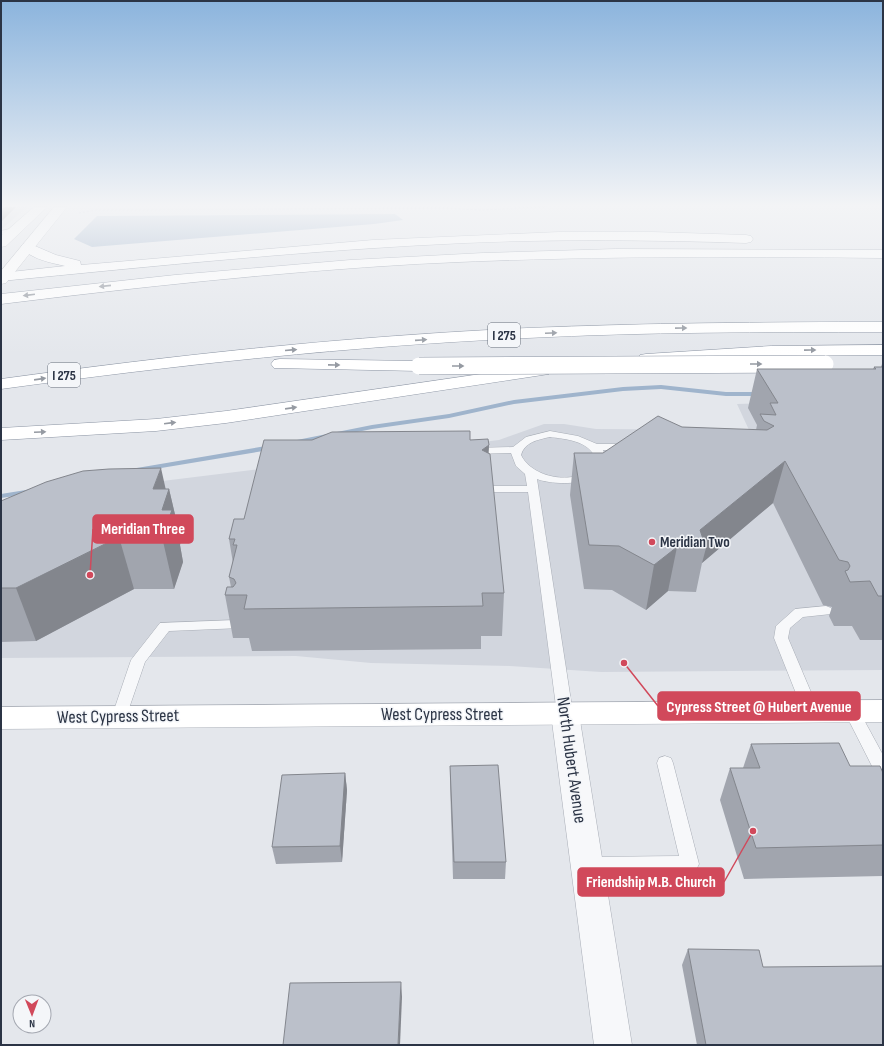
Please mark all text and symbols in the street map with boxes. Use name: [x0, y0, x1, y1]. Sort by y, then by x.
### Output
one-way arrow: [99, 283, 111, 290]
one-way arrow: [23, 292, 35, 298]
road number: I 275: [488, 323, 520, 347]
one-way arrow: [675, 325, 687, 332]
one-way arrow: [545, 329, 557, 336]
one-way arrow: [415, 337, 427, 343]
one-way arrow: [285, 347, 297, 354]
one-way arrow: [804, 347, 816, 354]
one-way arrow: [750, 361, 763, 367]
one-way arrow: [328, 362, 341, 368]
one-way arrow: [452, 362, 464, 369]
road number: I 275: [48, 363, 80, 387]
one-way arrow: [34, 376, 46, 382]
one-way arrow: [285, 405, 297, 411]
one-way arrow: [164, 420, 176, 427]
one-way arrow: [34, 429, 46, 436]
callout: Meridian Three: [93, 515, 193, 543]
text: Meridian Three: [101, 520, 185, 539]
place label: Meridian Two: [660, 533, 730, 552]
marker: Meridian Two: [647, 537, 657, 547]
callout: Cypress Street @ Hubert Avenue: [658, 692, 860, 720]
street label: North Hubert Avenue: [552, 696, 591, 825]
text: Cypress Street @ Hubert Avenue: [666, 698, 852, 717]
street label: West Cypress Street: [381, 704, 504, 725]
street label: West Cypress Street: [57, 705, 180, 728]
callout: Friendship M.B. Church: [578, 868, 724, 896]
text: Friendship M.B. Church: [586, 873, 716, 892]
north arrow: [12, 994, 52, 1034]
text: N: [29, 1017, 35, 1030]

